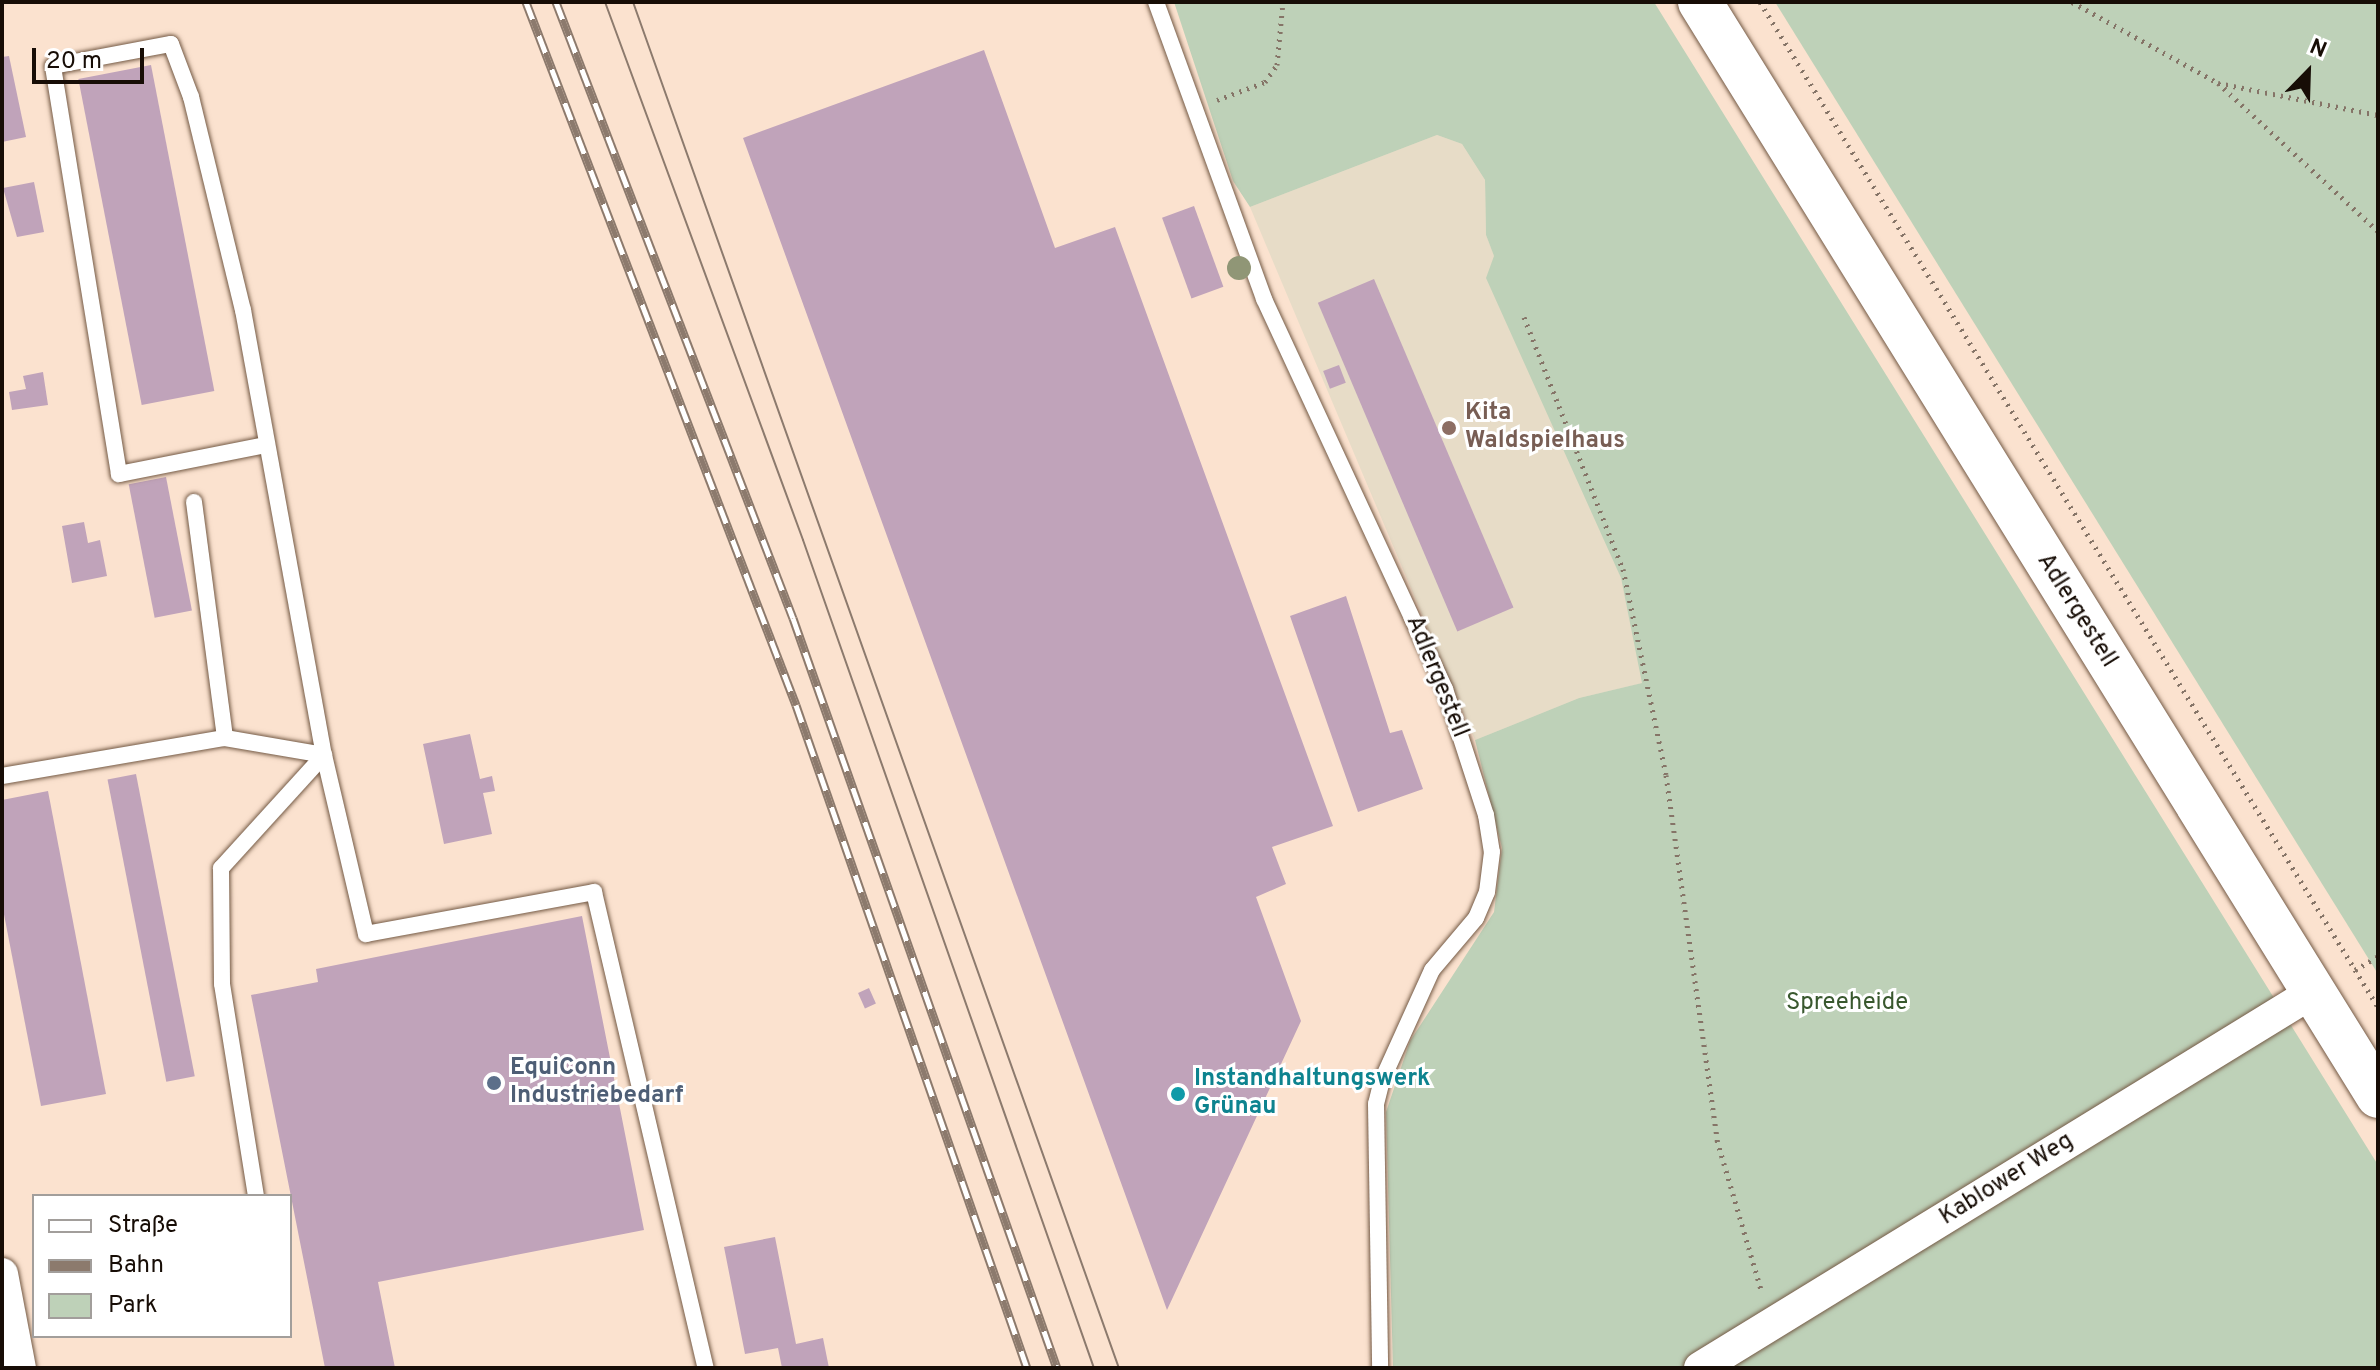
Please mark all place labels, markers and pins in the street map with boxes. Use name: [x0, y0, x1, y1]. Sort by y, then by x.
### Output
place label: Kita Waldspielhaus: [1465, 400, 1625, 456]
marker: Kita Waldspielhaus: [1440, 419, 1458, 437]
place label: EquiConn Industriebedarf: [510, 1055, 683, 1111]
place label: Instandhaltungswerk Grünau: [1194, 1066, 1430, 1122]
marker: EquiConn Industriebedarf: [485, 1074, 503, 1092]
marker: Instandhaltungswerk Grünau: [1169, 1085, 1187, 1103]

